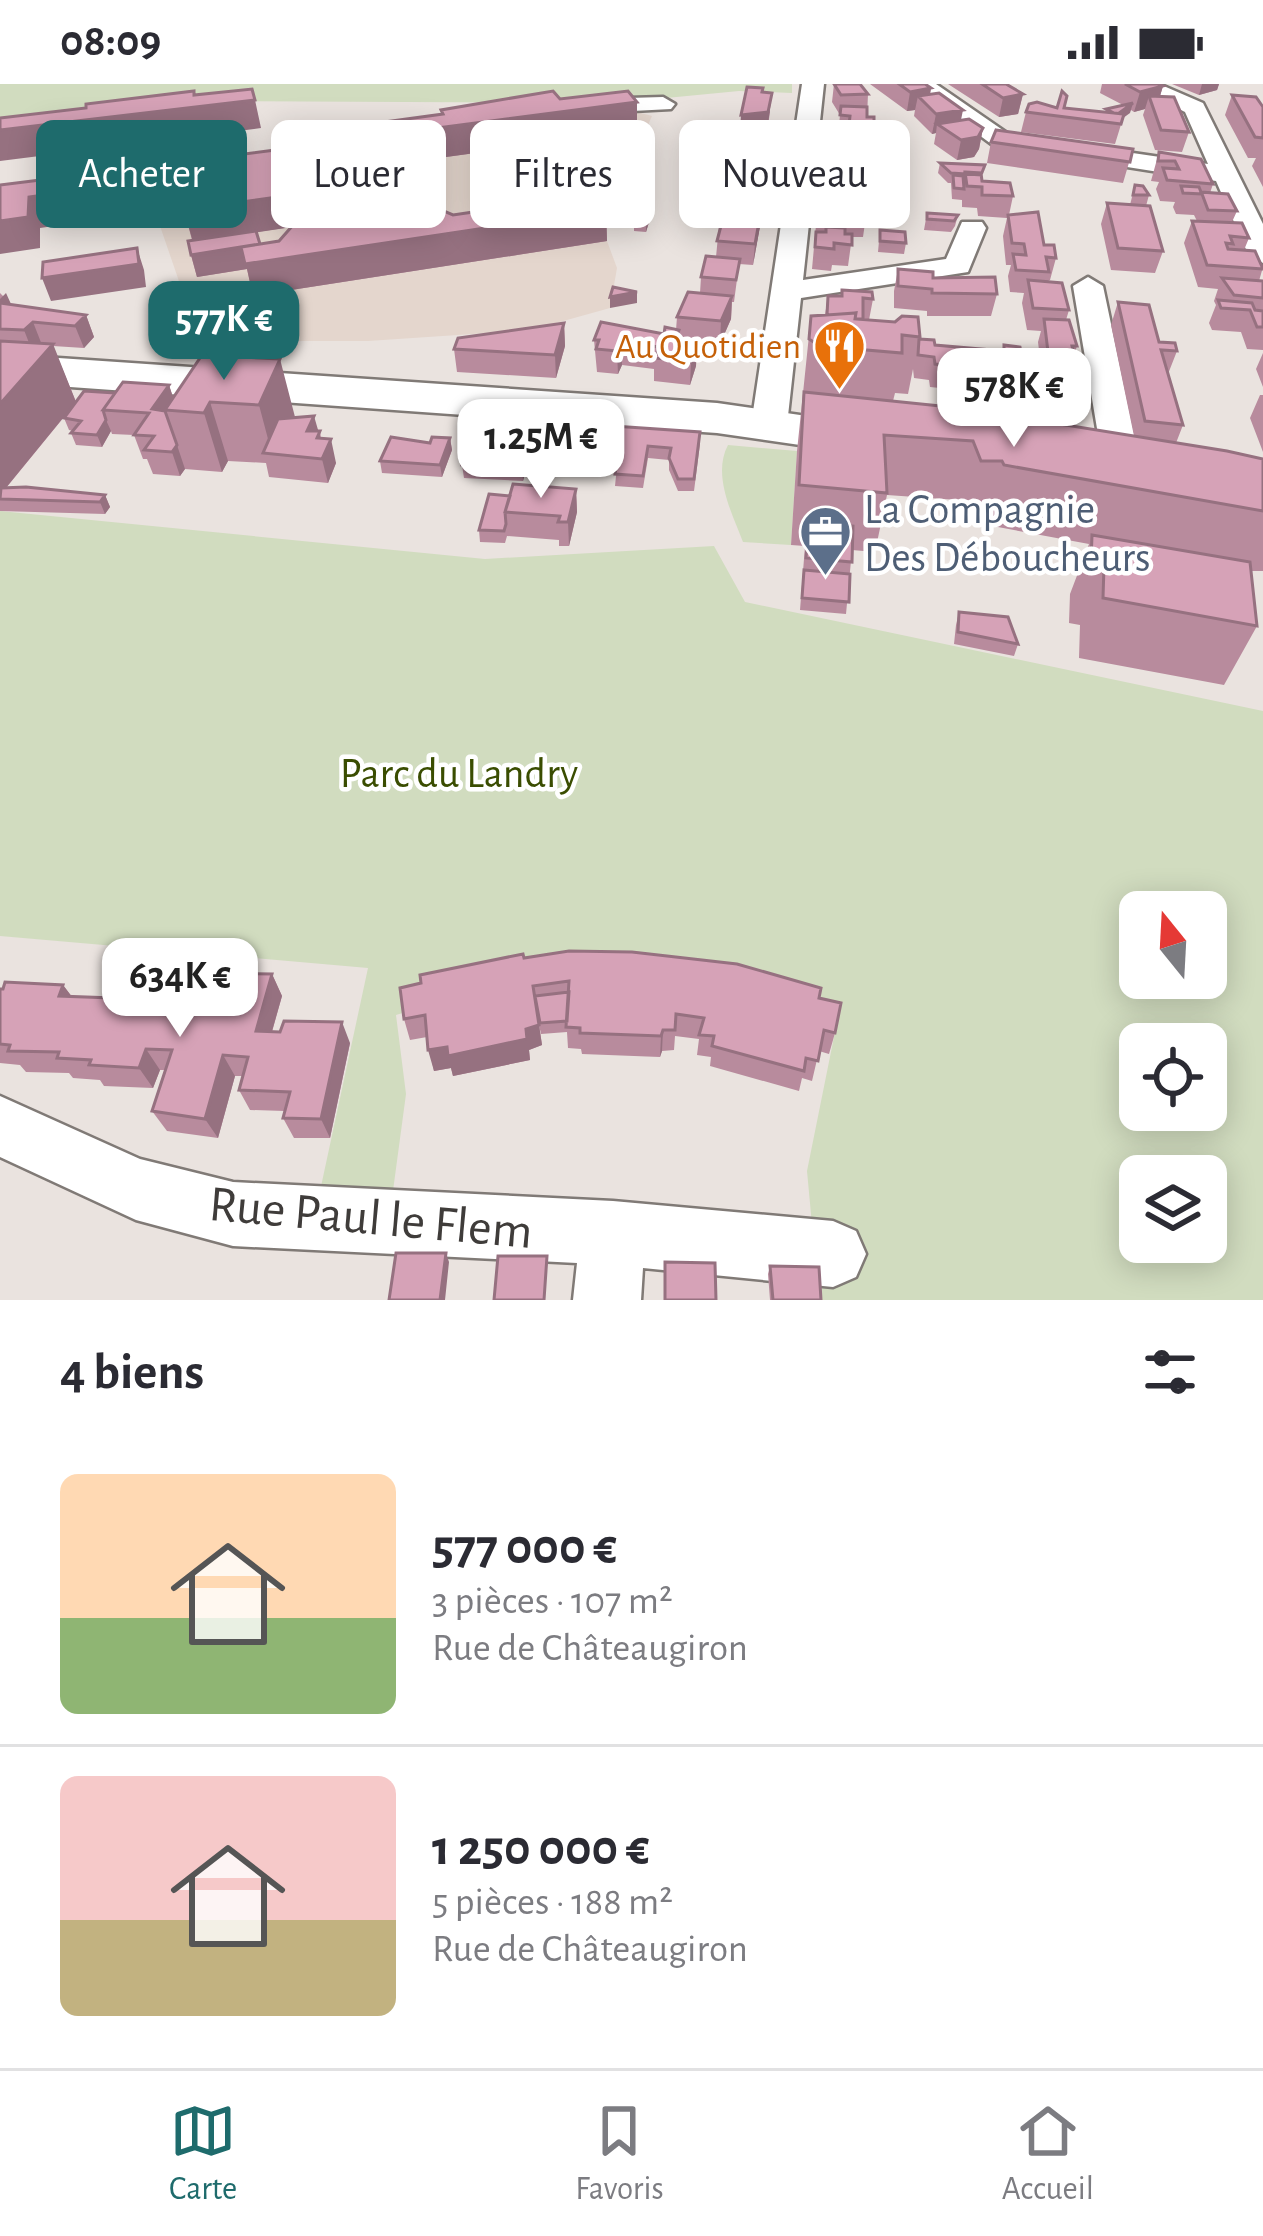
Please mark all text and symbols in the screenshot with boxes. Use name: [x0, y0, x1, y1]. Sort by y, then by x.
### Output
text: 08:09: [60, 19, 161, 64]
chip: Acheter: [36, 120, 247, 228]
chip: Louer: [271, 120, 446, 228]
chip: Filtres: [470, 120, 655, 228]
chip: Nouveau: [679, 120, 910, 228]
pin: 577K €: [126, 281, 322, 383]
text: 577K €: [175, 300, 273, 339]
restaurant icon: Au Quotidien: [812, 317, 868, 391]
place label: Au Quotidien: [615, 329, 801, 365]
pin: 578K €: [916, 348, 1112, 450]
text: 578K €: [964, 367, 1064, 406]
pin: 1.25M €: [430, 399, 652, 501]
text: 1.25M €: [484, 418, 598, 457]
place label: La Compagnie Des Déboucheurs: [864, 489, 1151, 579]
office icon: La Compagnie Des Déboucheurs: [797, 504, 853, 578]
park label: Parc du Landry: [340, 753, 578, 795]
north arrow: [1119, 891, 1227, 999]
map controls: [1119, 891, 1227, 1263]
pin: 634K €: [82, 938, 278, 1040]
text: 634K €: [129, 957, 231, 996]
button: locate: [1119, 1023, 1227, 1131]
button: layers: [1119, 1155, 1227, 1263]
street label: Rue Paul le Flem: [207, 1179, 535, 1258]
icon: filters: [1137, 1339, 1203, 1405]
text: 4 biens: [60, 1347, 204, 1398]
icon: home: [156, 1522, 300, 1666]
text: 577 000 €: [432, 1522, 617, 1573]
text: 3 pièces · 107 m²: [432, 1582, 673, 1621]
text: Rue de Châteaugiron: [432, 1629, 748, 1668]
text: 1 250 000 €: [432, 1823, 650, 1874]
icon: home: [156, 1824, 300, 1968]
text: 5 pièces · 188 m²: [432, 1883, 673, 1922]
text: Rue de Châteaugiron: [432, 1930, 748, 1969]
tab: Carte: [169, 2098, 237, 2210]
tab: Favoris: [575, 2098, 664, 2210]
tab: Accueil: [1002, 2098, 1094, 2210]

